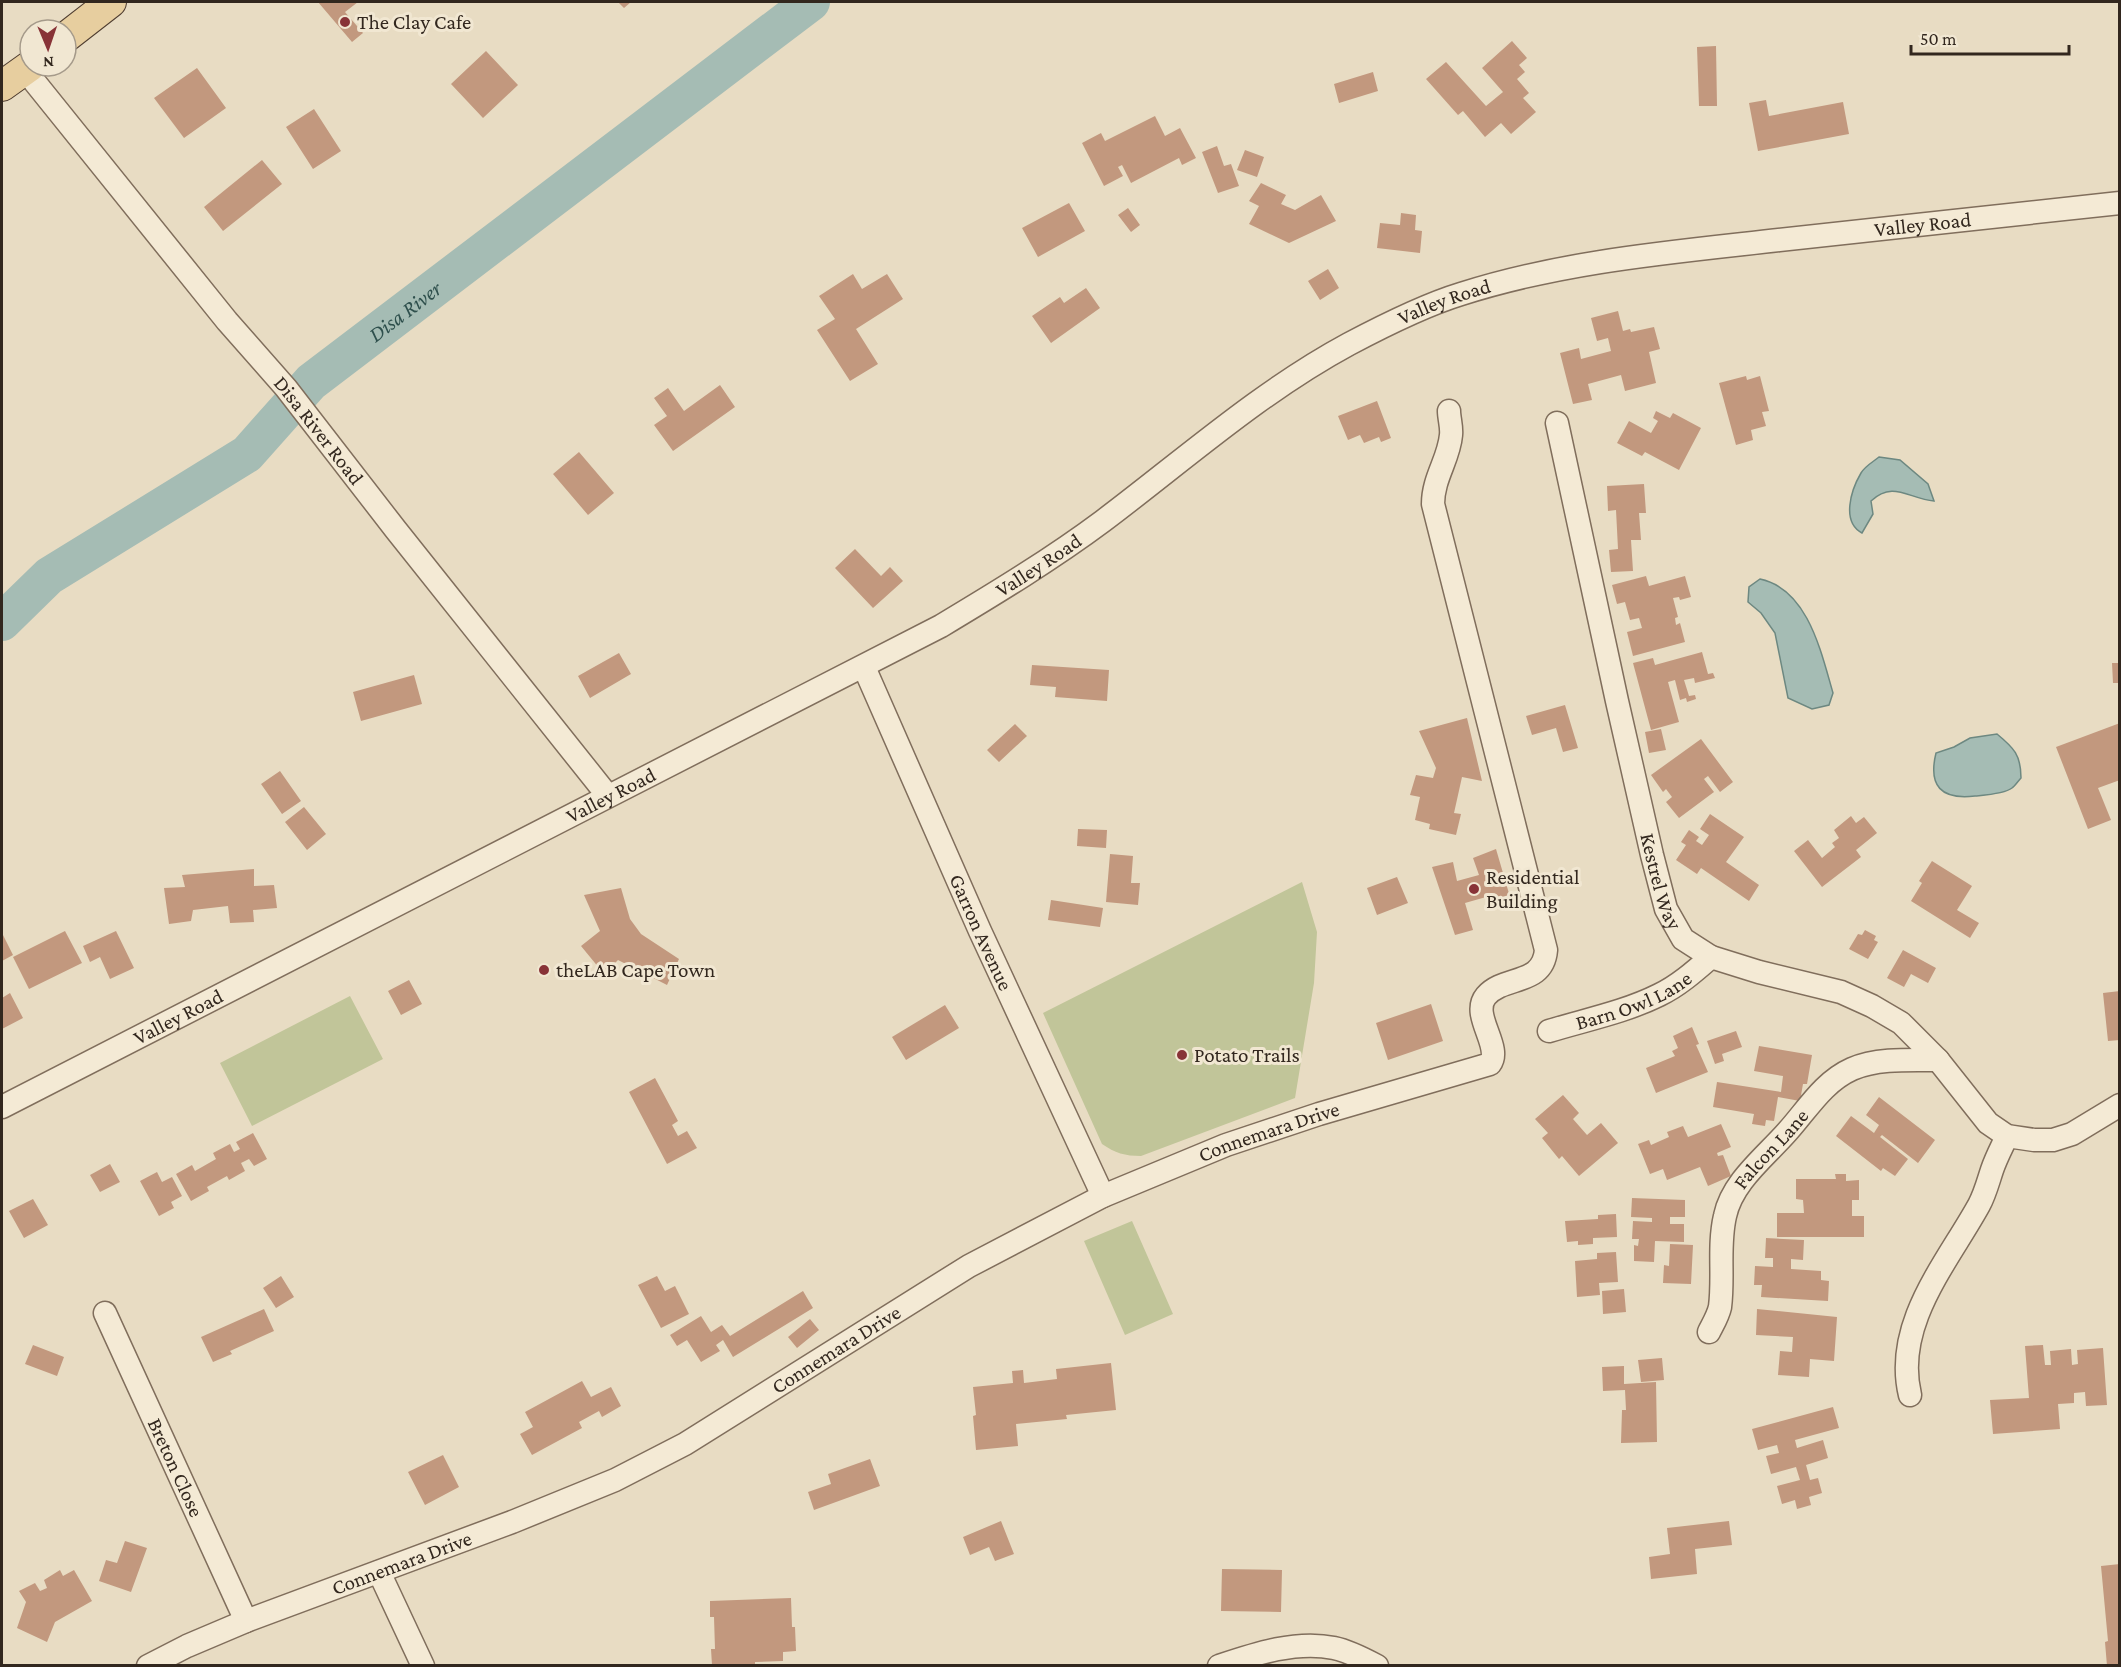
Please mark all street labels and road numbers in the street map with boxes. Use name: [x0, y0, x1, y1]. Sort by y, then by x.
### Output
street label: Valley Road: [1873, 207, 1972, 241]
street label: Valley Road: [1394, 274, 1493, 330]
street label: Disa River Road: [269, 371, 368, 490]
street label: Valley Road: [991, 528, 1086, 602]
street label: Valley Road: [562, 762, 660, 828]
street label: Kestrel Way: [1635, 831, 1687, 934]
street label: Garron Avenue: [945, 870, 1018, 994]
street label: Barn Owl Lane: [1573, 966, 1696, 1035]
street label: Valley Road: [129, 984, 227, 1050]
street label: Connemara Drive: [1195, 1097, 1342, 1167]
street label: Falcon Lane: [1728, 1104, 1813, 1194]
street label: Connemara Drive: [767, 1300, 905, 1399]
street label: Breton Close: [143, 1414, 209, 1521]
street label: Connemara Drive: [328, 1526, 475, 1600]

